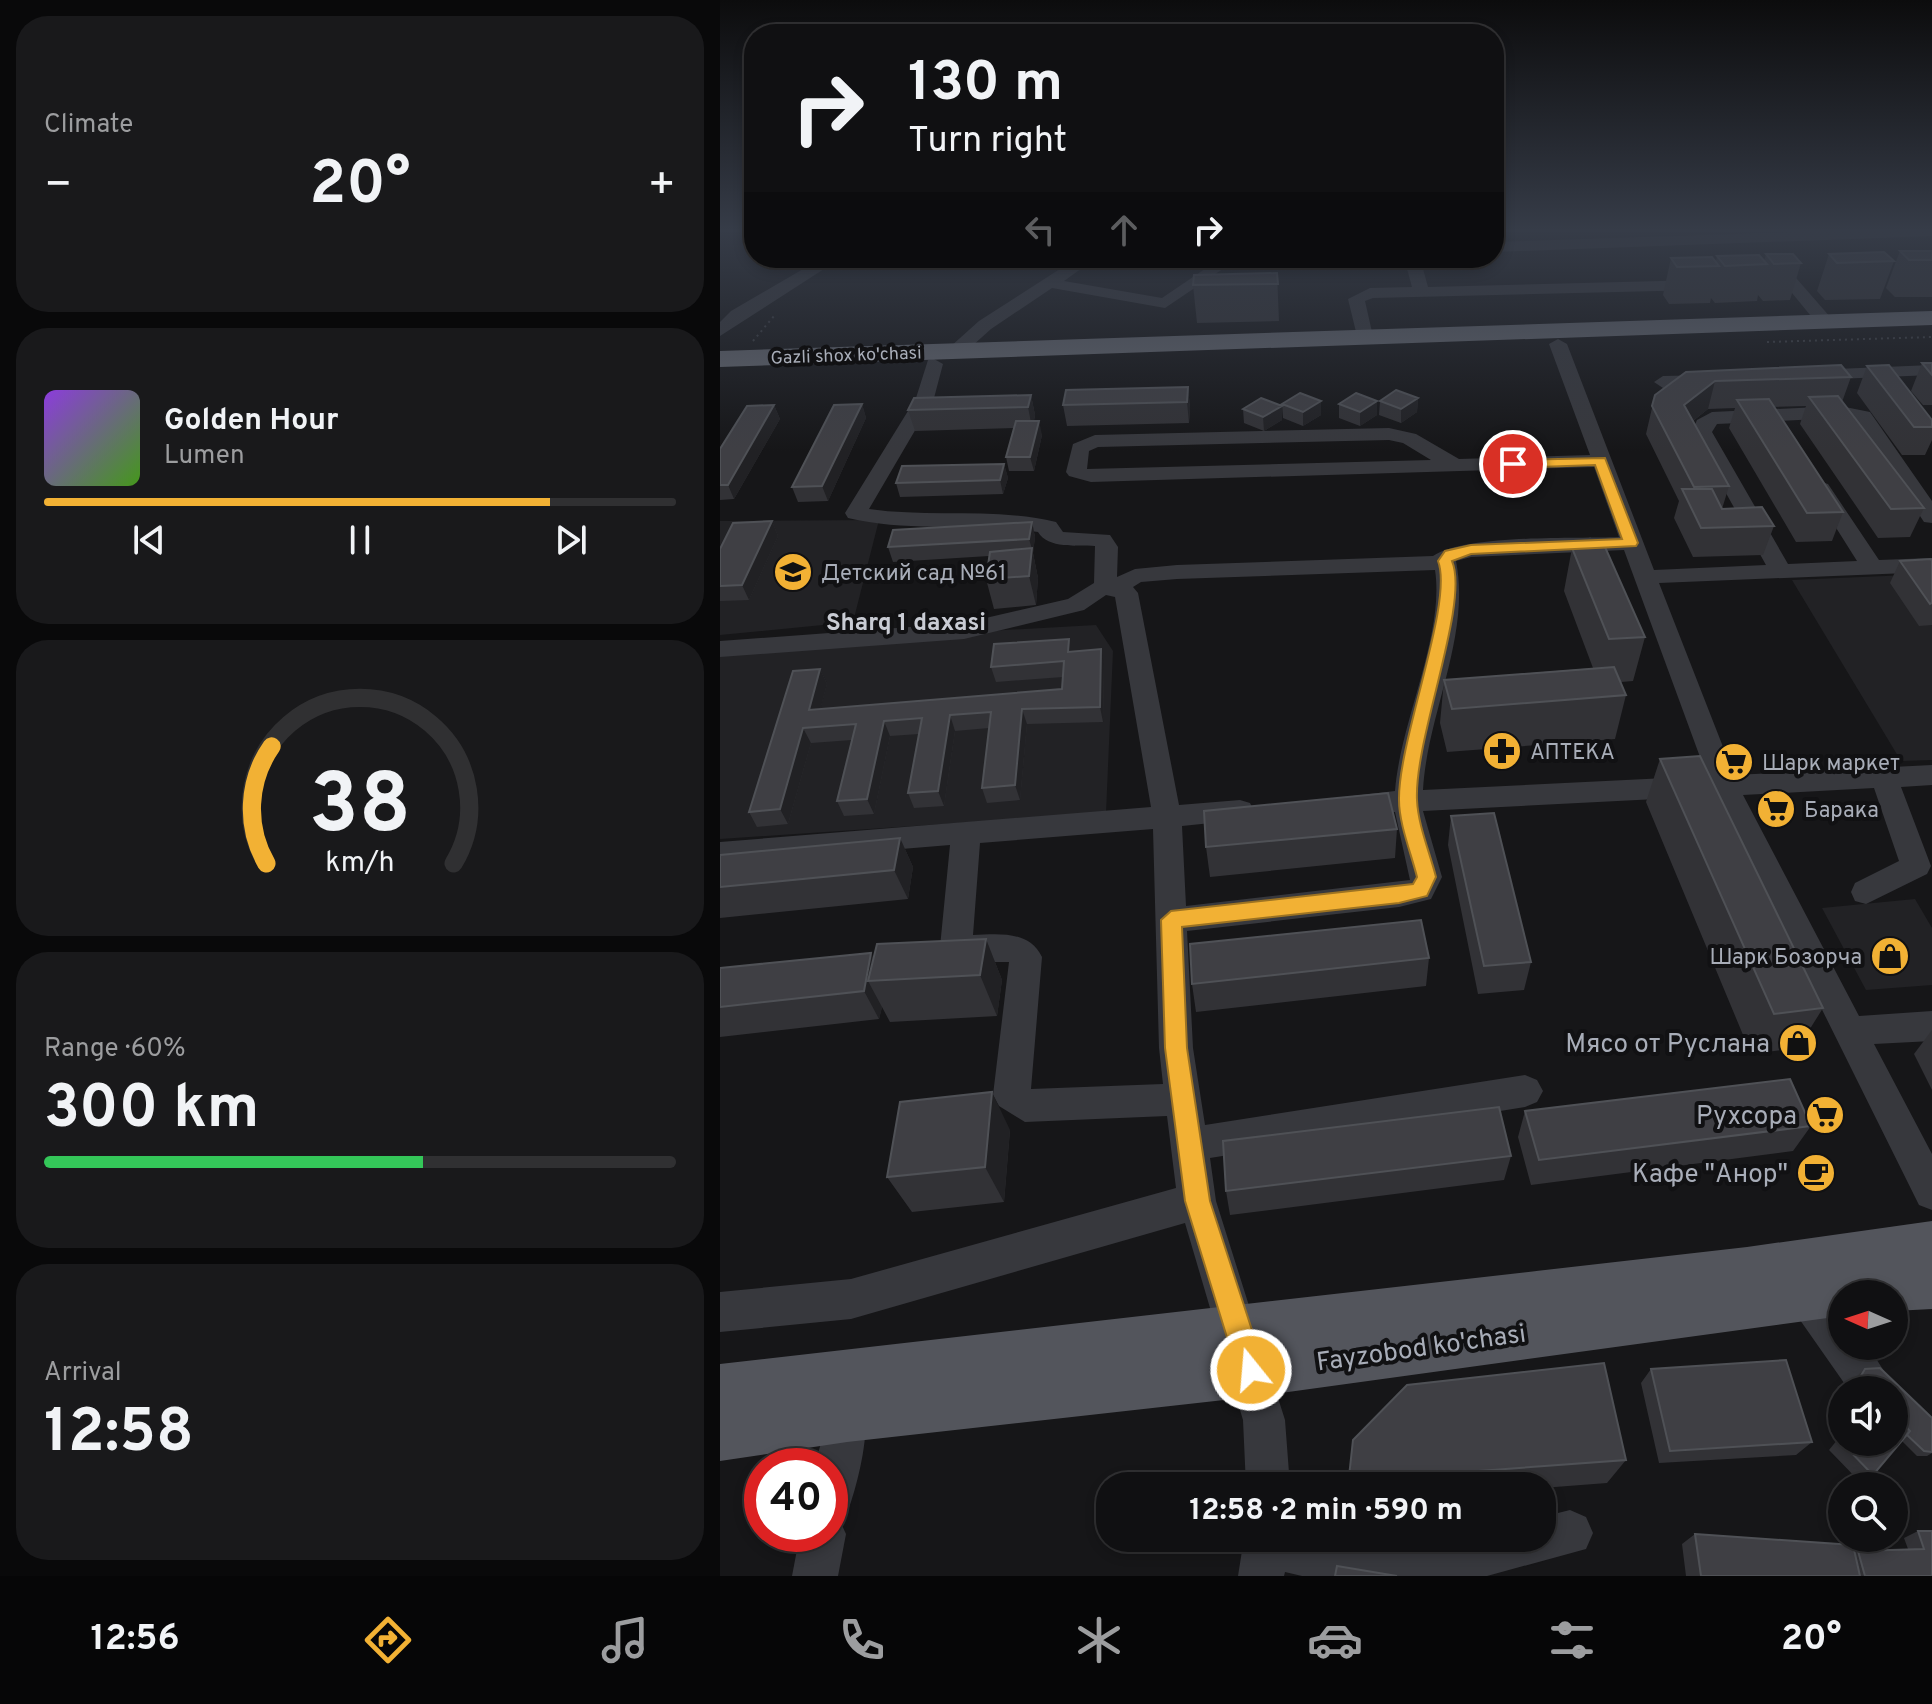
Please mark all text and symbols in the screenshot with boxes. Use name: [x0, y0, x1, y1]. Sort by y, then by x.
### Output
text: 130 m: [908, 50, 1063, 120]
icon: right: [776, 56, 880, 160]
text: Climate: [44, 109, 133, 142]
text: Turn right: [908, 119, 1067, 165]
text: 20°: [309, 149, 411, 225]
text: −: [44, 159, 72, 215]
text: +: [648, 159, 676, 215]
icon: left: [1018, 208, 1062, 252]
icon: ahead: [1102, 208, 1146, 252]
icon: right: [1186, 208, 1230, 252]
street label: Gazli shox ko'chasi: [770, 342, 922, 371]
text: Golden Hour: [164, 403, 338, 440]
pin: [1479, 430, 1547, 498]
text: Lumen: [164, 440, 245, 473]
icon: arrive: [1491, 442, 1535, 486]
icon: previous: [127, 518, 171, 562]
icon: pause: [338, 518, 382, 562]
icon: next: [549, 518, 593, 562]
school or university icon: Детский сад №61: [772, 551, 814, 593]
place label: Детский сад №61: [821, 561, 1006, 588]
district label: Sharq 1 daxasi: [826, 609, 986, 639]
pharmacy icon: АПТЕКА: [1481, 730, 1523, 772]
place label: АПТЕКА: [1530, 740, 1615, 767]
supermarket icon: Шарк маркет: [1713, 741, 1755, 783]
place label: Шарк маркет: [1762, 751, 1900, 778]
text: 38: [309, 757, 411, 862]
supermarket icon: Барака: [1755, 788, 1797, 830]
place label: Барака: [1804, 798, 1879, 825]
text: km/h: [325, 846, 395, 882]
shop icon: Шарк Бозорча: [1869, 935, 1911, 977]
place label: Шарк Бозорча: [1709, 945, 1862, 972]
shop icon: Мясо от Руслана: [1777, 1022, 1819, 1064]
place label: Мясо от Руслана: [1565, 1029, 1770, 1062]
text: Range · 60%: [44, 1033, 186, 1066]
text: 300 km: [44, 1073, 259, 1149]
supermarket icon: Рухсора: [1804, 1094, 1846, 1136]
place label: Рухсора: [1696, 1101, 1797, 1134]
cafe icon: Кафе "Анор": [1795, 1152, 1837, 1194]
place label: Кафе "Анор": [1632, 1159, 1788, 1192]
north arrow: [1828, 1280, 1908, 1360]
map controls: [1828, 1280, 1908, 1552]
street label: Fayzobod ko'chasi: [1315, 1318, 1528, 1381]
position arrow: [1209, 1328, 1293, 1412]
text: Arrival: [44, 1357, 122, 1390]
button: sound: [1828, 1376, 1908, 1456]
text: 12:58: [44, 1397, 194, 1473]
speed limit sign: 40: [744, 1448, 848, 1552]
button: search: [1828, 1472, 1908, 1552]
text: 12:58 · 2 min · 590 m: [1189, 1493, 1463, 1530]
icon: directions: [360, 1612, 416, 1668]
icon: music: [597, 1612, 653, 1668]
icon: phone: [834, 1612, 890, 1668]
icon: climate: [1071, 1612, 1127, 1668]
icon: car: [1307, 1612, 1363, 1668]
icon: filters: [1544, 1612, 1600, 1668]
text: 12:56: [90, 1617, 180, 1663]
text: 20°: [1781, 1617, 1842, 1663]

